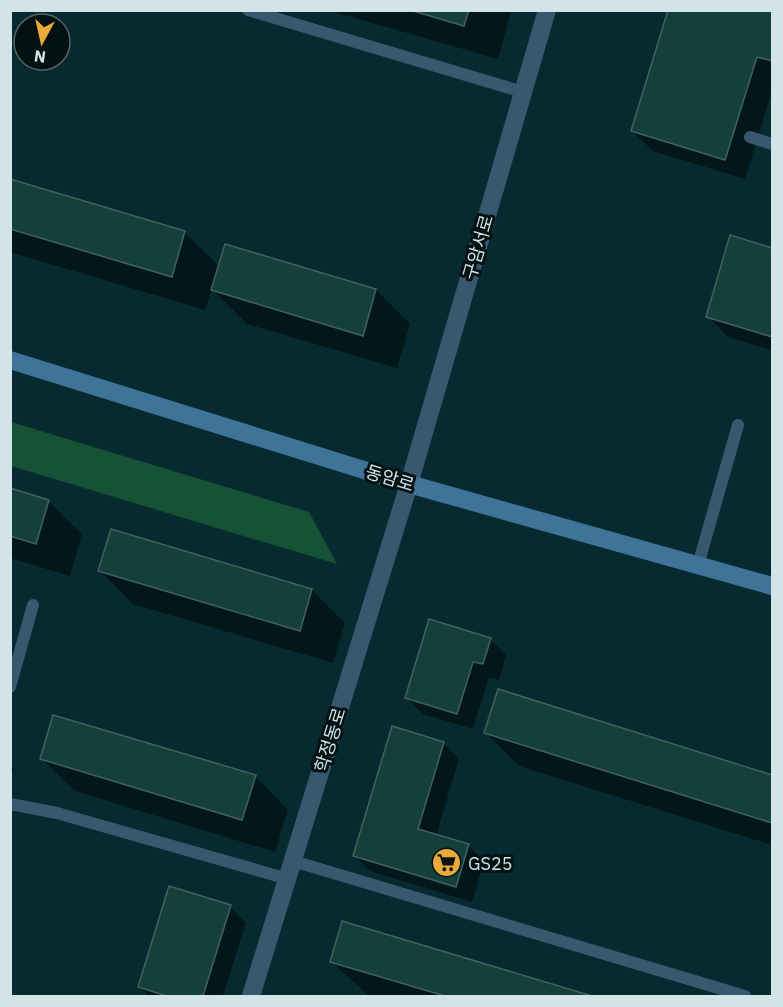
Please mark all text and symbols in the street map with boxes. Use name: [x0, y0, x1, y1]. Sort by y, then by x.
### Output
north arrow: [12, 12, 72, 72]
text: N: [33, 46, 47, 68]
street label: 구암서로: [458, 212, 498, 282]
street label: 동암로: [363, 460, 417, 496]
street label: 학정동로: [309, 705, 351, 775]
supermarket icon: GS25: [431, 847, 463, 879]
place label: GS25: [468, 852, 513, 875]

